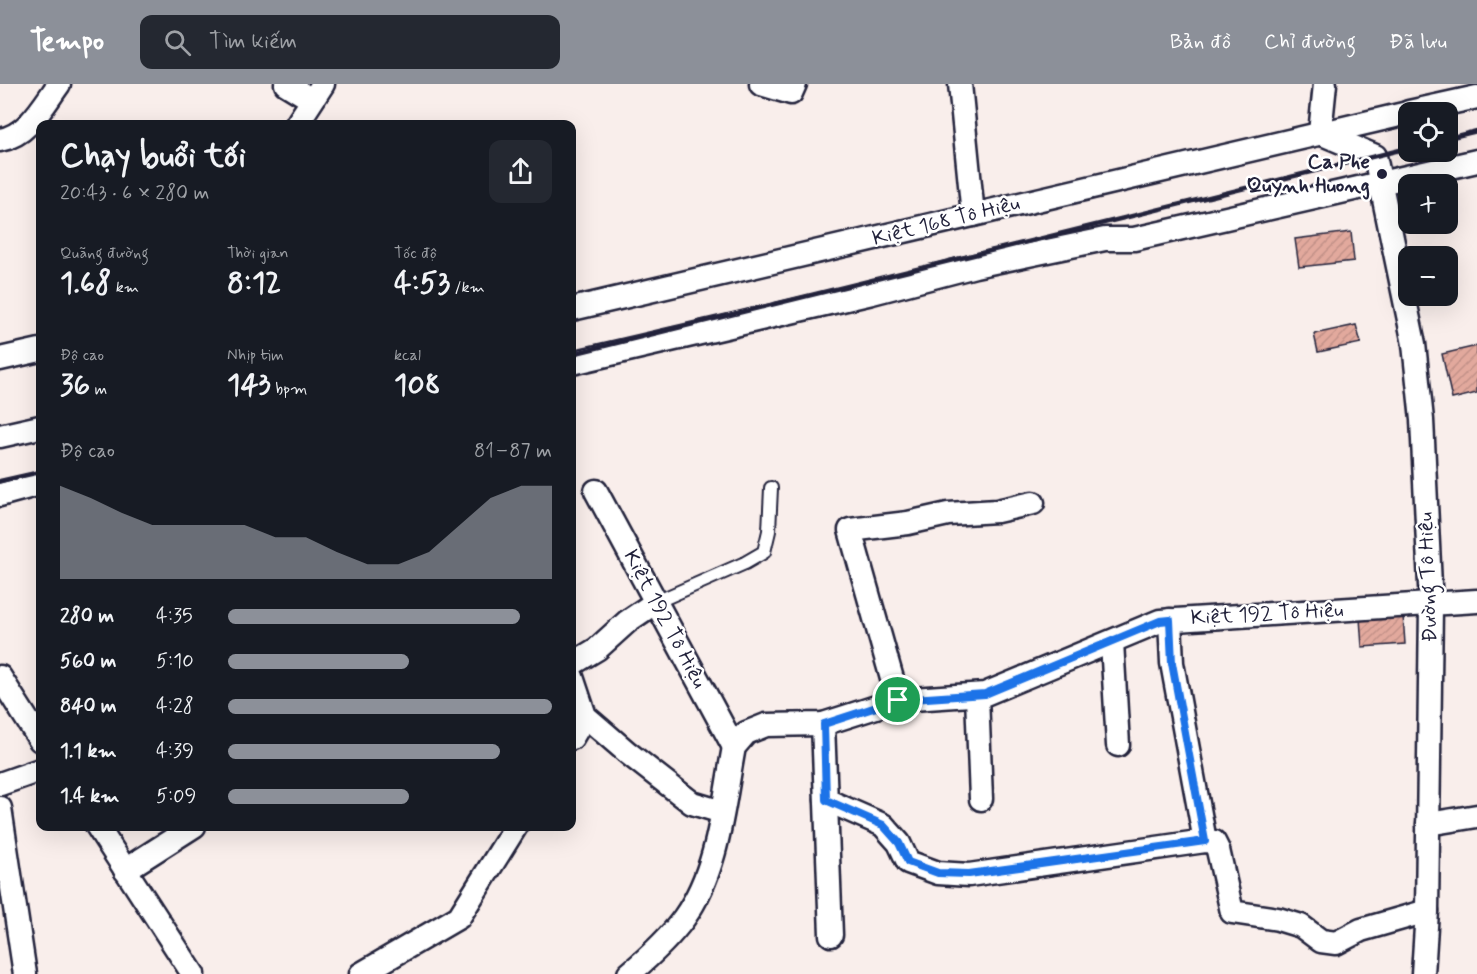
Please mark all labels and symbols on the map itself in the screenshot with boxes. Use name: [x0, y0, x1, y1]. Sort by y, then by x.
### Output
place label: Ca Phe Quynh Huong: [1246, 148, 1370, 200]
marker: Ca Phe Quynh Huong: [1375, 167, 1389, 181]
street label: Kiệt 168 Tô Hiệu: [869, 189, 1023, 253]
street label: Đường Tô Hiệu: [1412, 511, 1446, 643]
street label: Kiệt 192 Tô Hiệu: [617, 545, 713, 693]
street label: Kiệt 192 Tô Hiệu: [1190, 596, 1344, 632]
pin: [872, 674, 923, 725]

